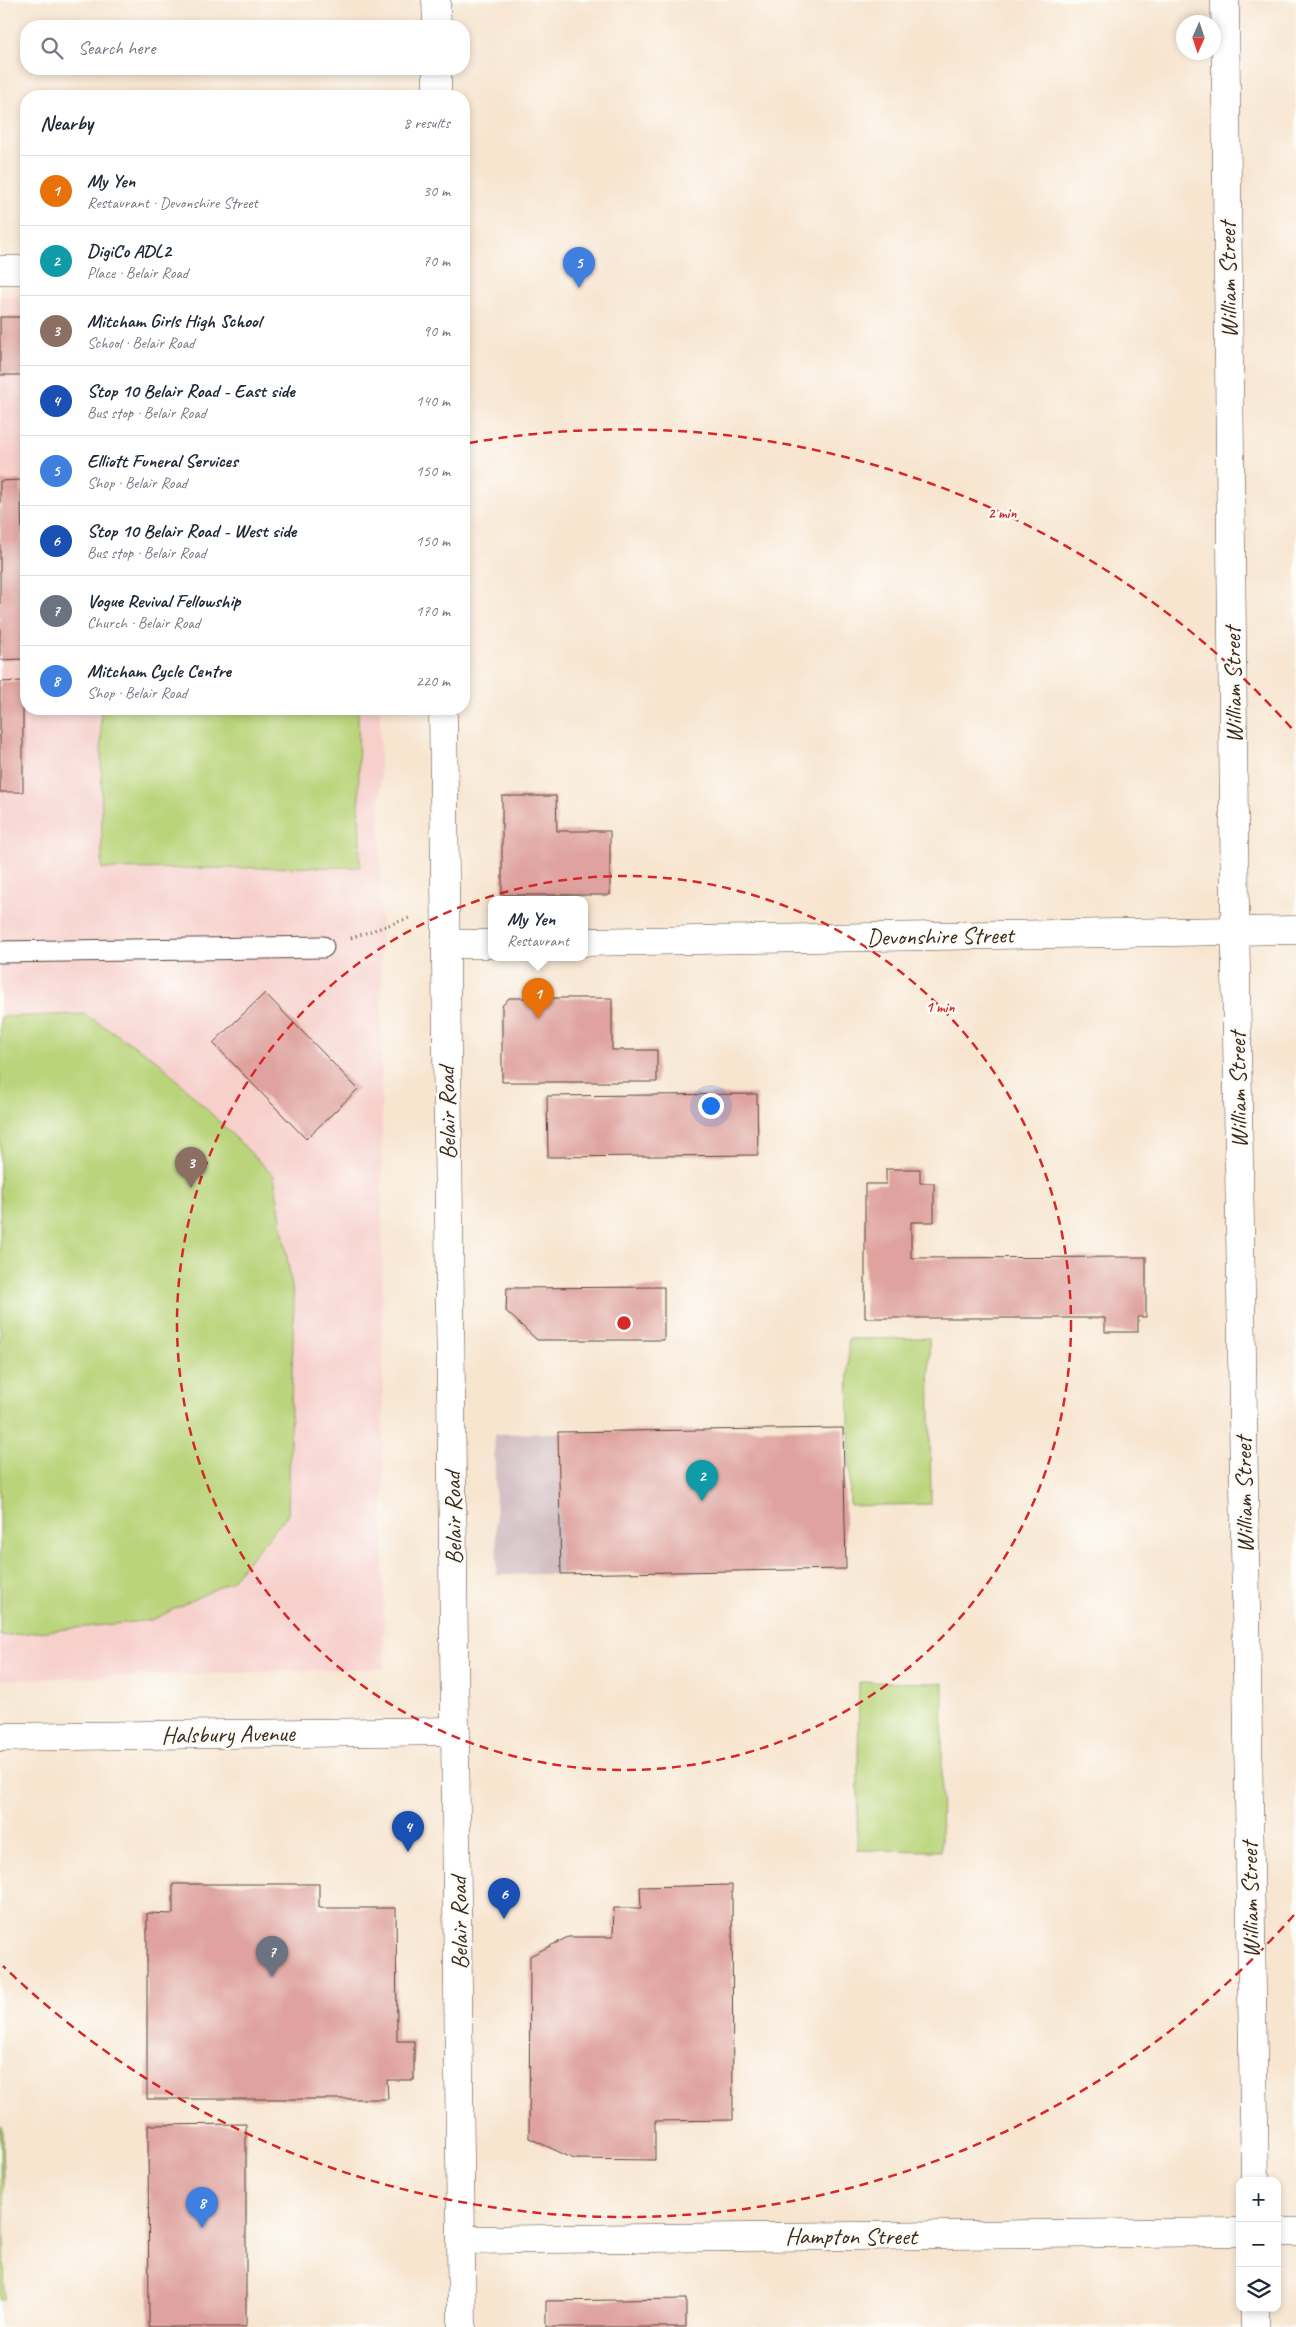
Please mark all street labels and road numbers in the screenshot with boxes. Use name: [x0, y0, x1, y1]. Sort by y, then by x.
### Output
street label: William Street: [1212, 218, 1244, 338]
street label: William Street: [1217, 623, 1249, 743]
street label: Devonshire Street: [866, 920, 1016, 952]
street label: William Street: [1222, 1028, 1254, 1148]
street label: Belair Road: [431, 1063, 463, 1160]
street label: William Street: [1228, 1433, 1260, 1553]
street label: Belair Road: [437, 1468, 469, 1565]
street label: Halsbury Avenue: [161, 1718, 297, 1750]
street label: William Street: [1234, 1838, 1266, 1958]
street label: Belair Road: [443, 1873, 475, 1970]
street label: Hampton Street: [785, 2221, 919, 2251]

